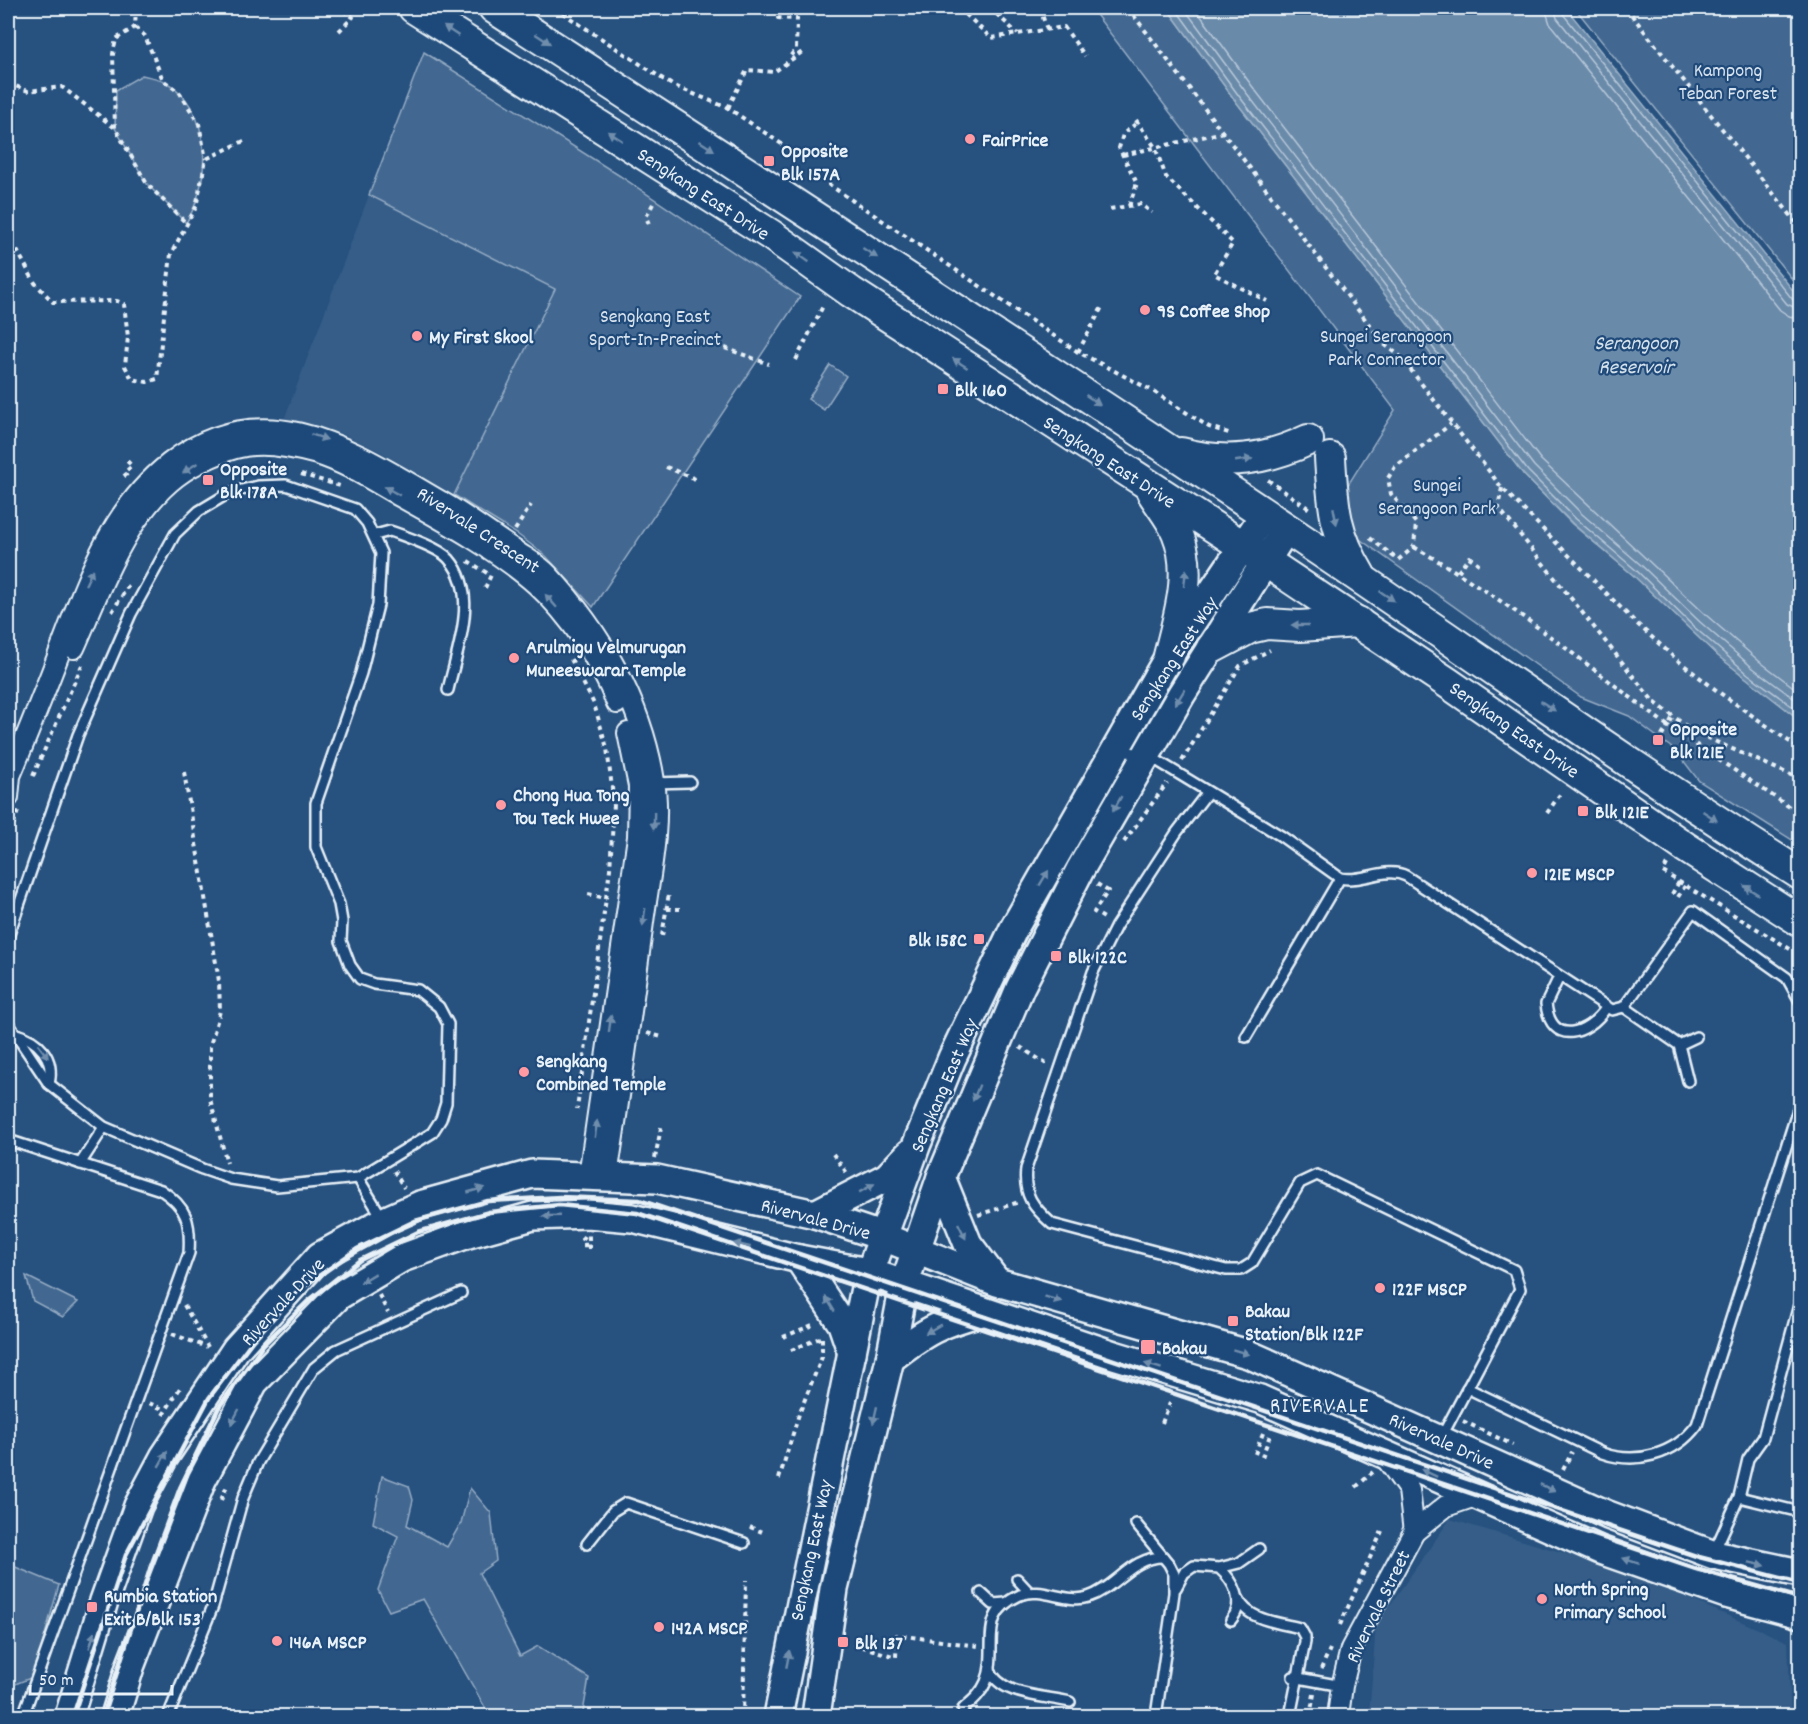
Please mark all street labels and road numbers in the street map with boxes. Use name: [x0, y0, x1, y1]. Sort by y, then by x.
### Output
street label: Sengkang East Drive: [631, 142, 774, 249]
street label: Sengkang East Drive: [1037, 410, 1180, 517]
street label: Rivervale Crescent: [410, 481, 544, 582]
street label: Sengkang East Way: [1125, 591, 1227, 727]
street label: Sengkang East Drive: [1443, 676, 1584, 787]
street label: Sengkang East Way: [905, 1014, 987, 1158]
street label: Rivervale Drive: [757, 1193, 873, 1249]
street label: Rivervale Drive: [236, 1252, 333, 1354]
street label: Rivervale Drive: [1384, 1407, 1498, 1478]
street label: Sengkang East Way: [784, 1477, 842, 1624]
street label: Rivervale Street: [1340, 1546, 1419, 1668]

